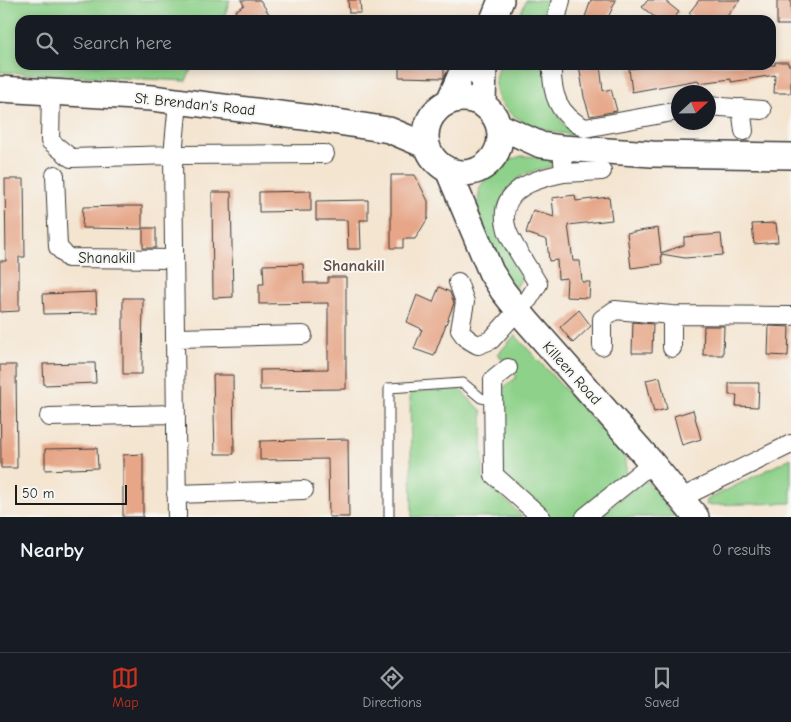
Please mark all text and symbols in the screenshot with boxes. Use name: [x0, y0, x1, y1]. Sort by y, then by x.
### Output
search box: [15, 15, 776, 70]
icon: search: [33, 29, 61, 57]
text: Search here: [73, 32, 172, 54]
north arrow: [671, 85, 716, 130]
street label: St. Brendan's Road: [134, 89, 256, 119]
street label: Shanakill: [78, 249, 136, 267]
district label: Shanakill: [323, 257, 385, 275]
street label: Killeen Road: [539, 338, 605, 408]
scale bar: [15, 482, 128, 505]
text: 50 m: [22, 485, 54, 502]
text: Nearby: [20, 538, 84, 562]
text: 0 results: [712, 541, 771, 559]
tab: Map: [111, 664, 139, 711]
tab: Directions: [362, 664, 422, 711]
tab: Saved: [645, 664, 680, 711]

